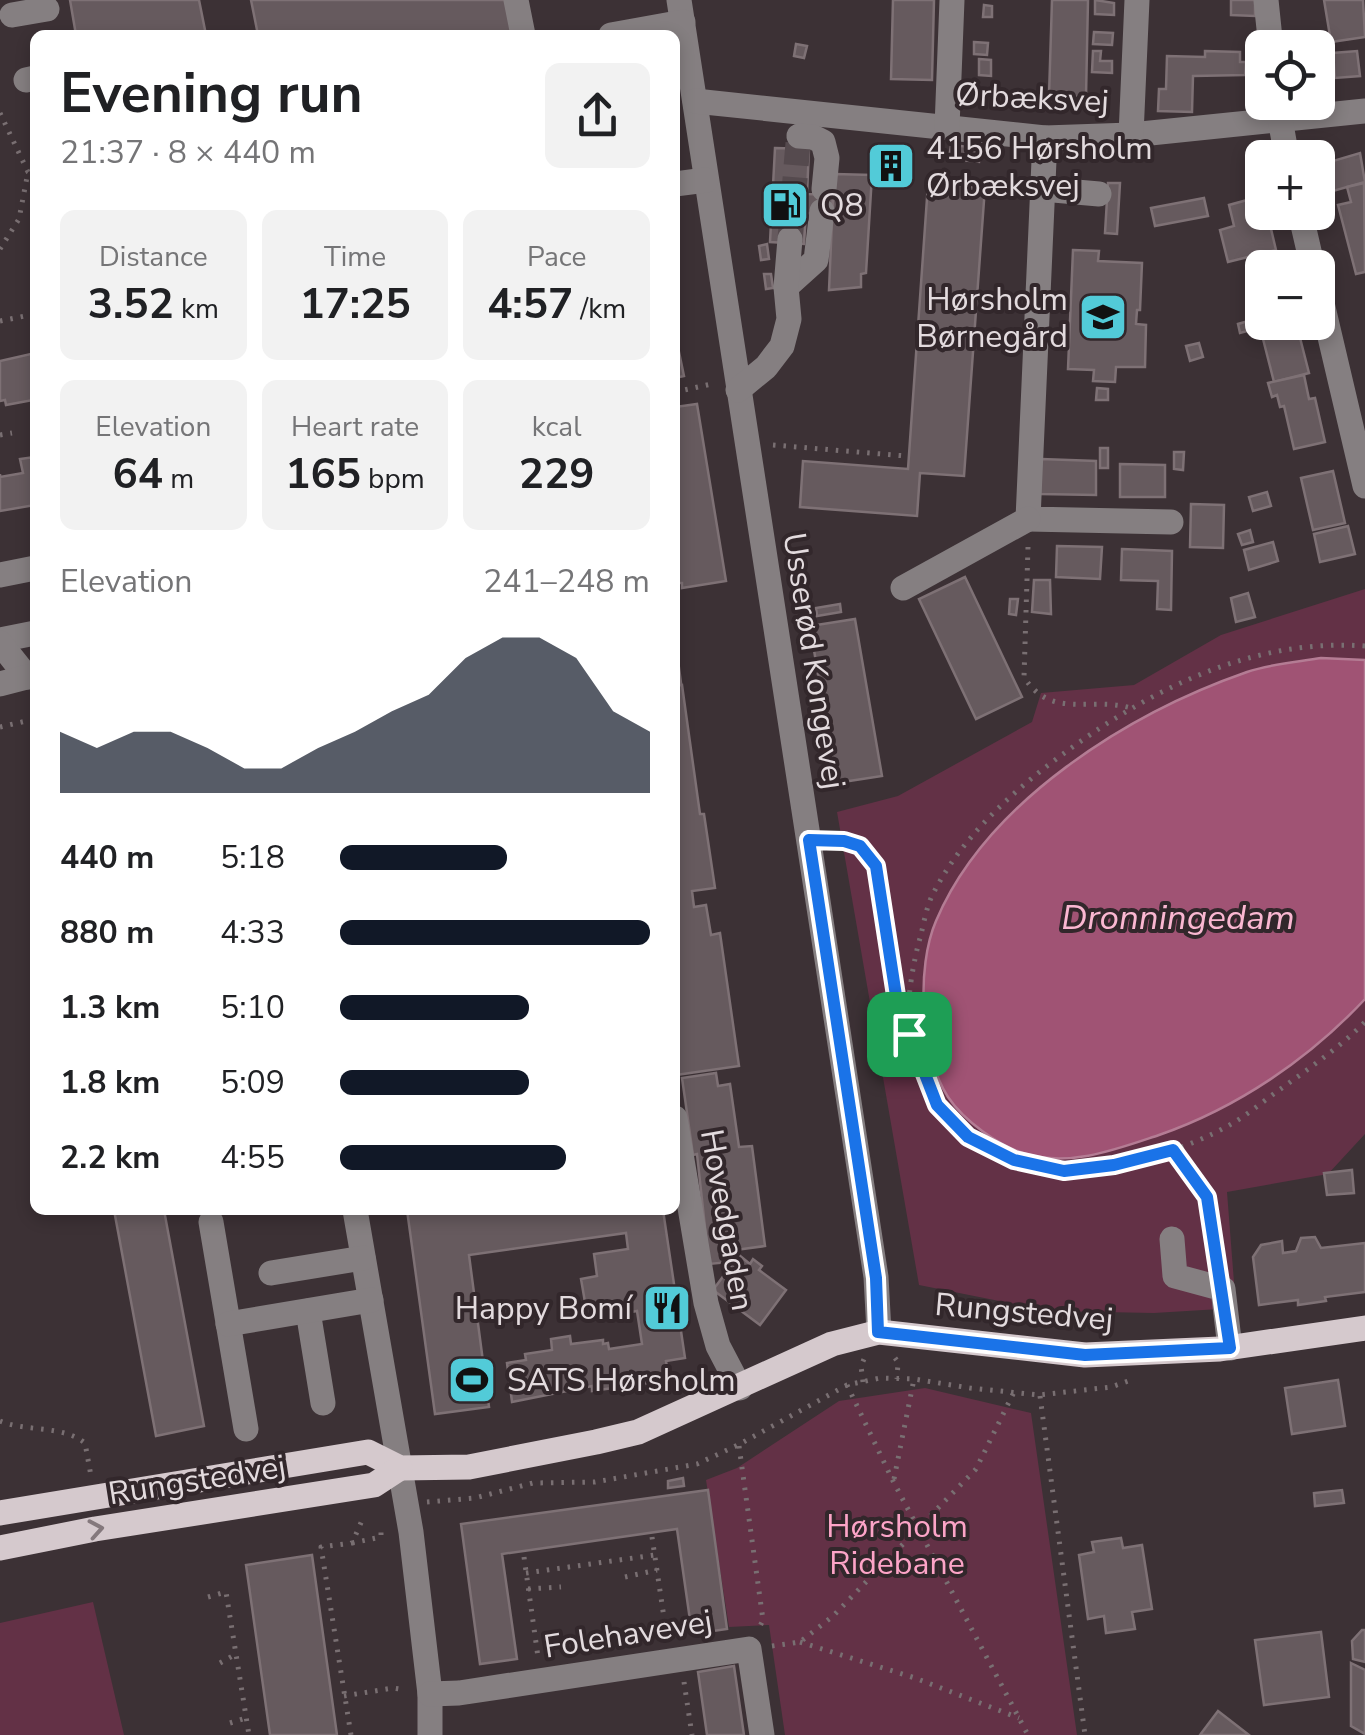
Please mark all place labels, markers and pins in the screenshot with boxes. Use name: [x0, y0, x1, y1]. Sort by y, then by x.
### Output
place label: 4156 Hørsholm Ørbæksvej: [926, 127, 1153, 207]
building icon: 4156 Hørsholm Ørbæksvej: [865, 140, 917, 192]
fuel station icon: Q8: [759, 179, 811, 231]
place label: Q8: [820, 184, 864, 227]
place label: Hørsholm Børnegård: [916, 278, 1068, 358]
school or university icon: Hørsholm Børnegård: [1077, 291, 1129, 343]
pin: [867, 992, 952, 1077]
restaurant icon: Happy Bomí: [641, 1282, 693, 1334]
place label: Happy Bomí: [455, 1287, 634, 1330]
sports icon: SATS Hørsholm: [446, 1354, 498, 1406]
place label: SATS Hørsholm: [507, 1359, 736, 1402]

